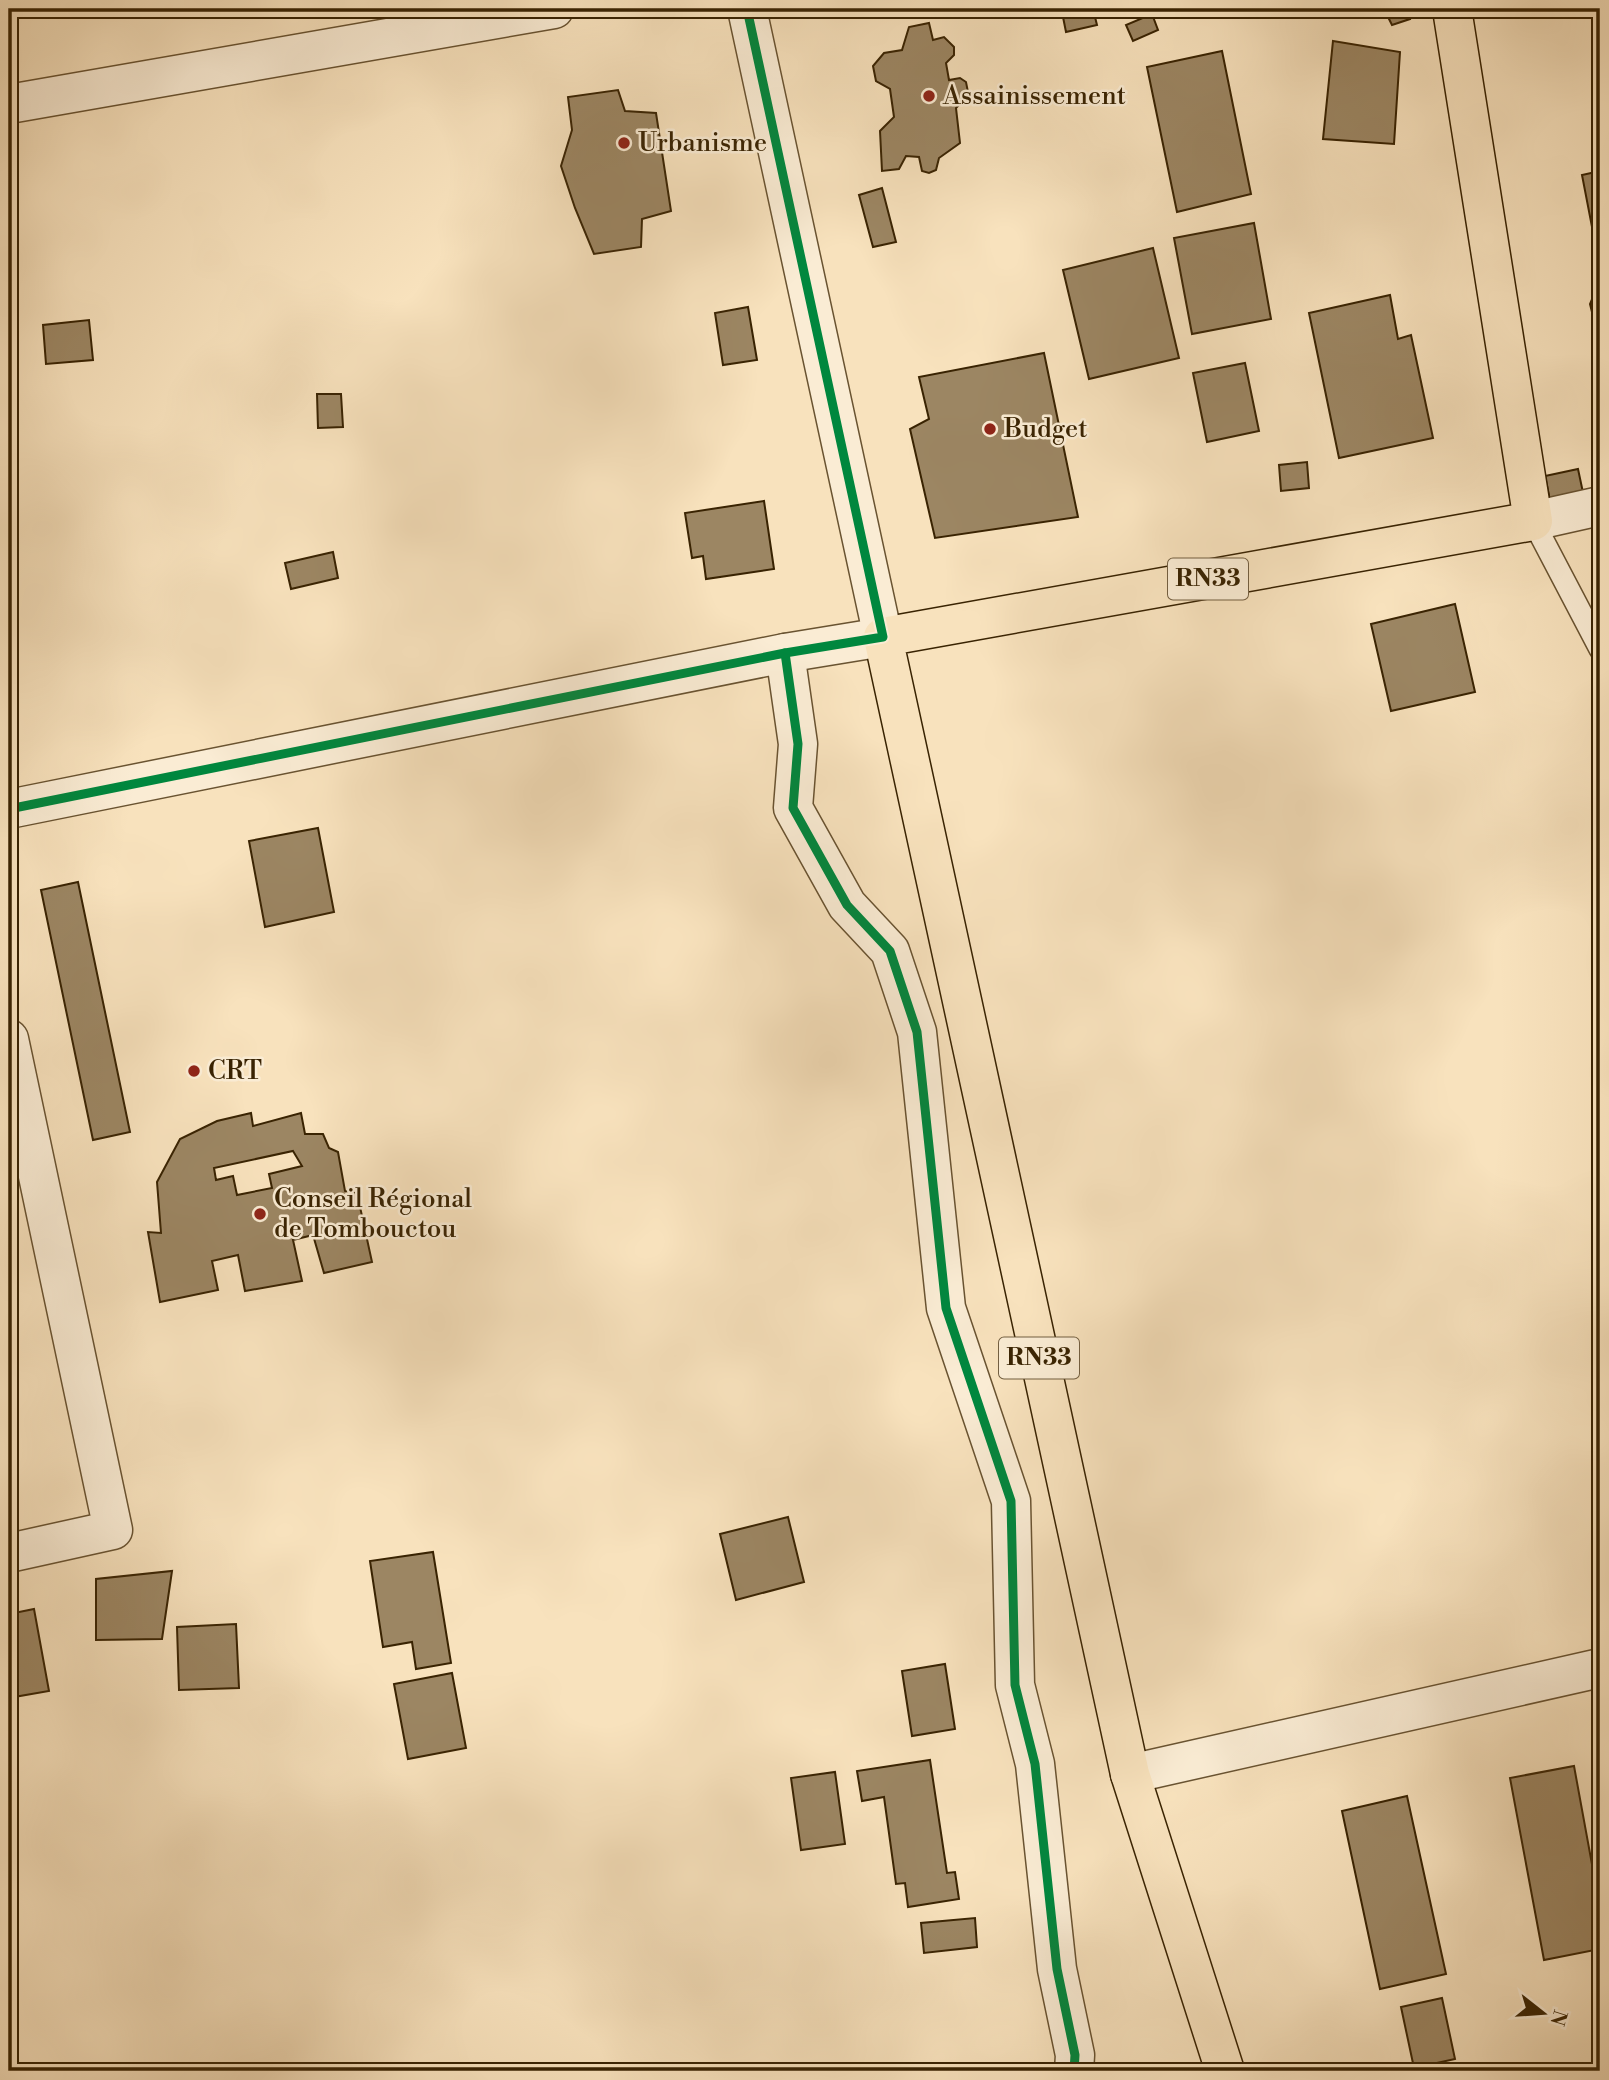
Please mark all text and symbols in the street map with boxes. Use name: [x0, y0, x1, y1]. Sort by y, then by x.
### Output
place label: Assainissement: [942, 80, 1126, 112]
marker: Assainissement: [921, 88, 937, 104]
place label: Urbanisme: [638, 127, 767, 159]
marker: Urbanisme: [616, 135, 632, 151]
place label: Budget: [1003, 413, 1087, 445]
marker: Budget: [982, 421, 998, 437]
road number: RN33: [1168, 558, 1248, 600]
place label: CRT: [208, 1055, 262, 1087]
marker: CRT: [186, 1063, 202, 1079]
place label: Conseil Régional de Tombouctou: [274, 1183, 472, 1245]
marker: Conseil Régional de Tombouctou: [252, 1206, 268, 1222]
road number: RN33: [999, 1338, 1079, 1378]
north arrow: [1508, 1979, 1578, 2048]
text: N: [1545, 2007, 1572, 2028]

